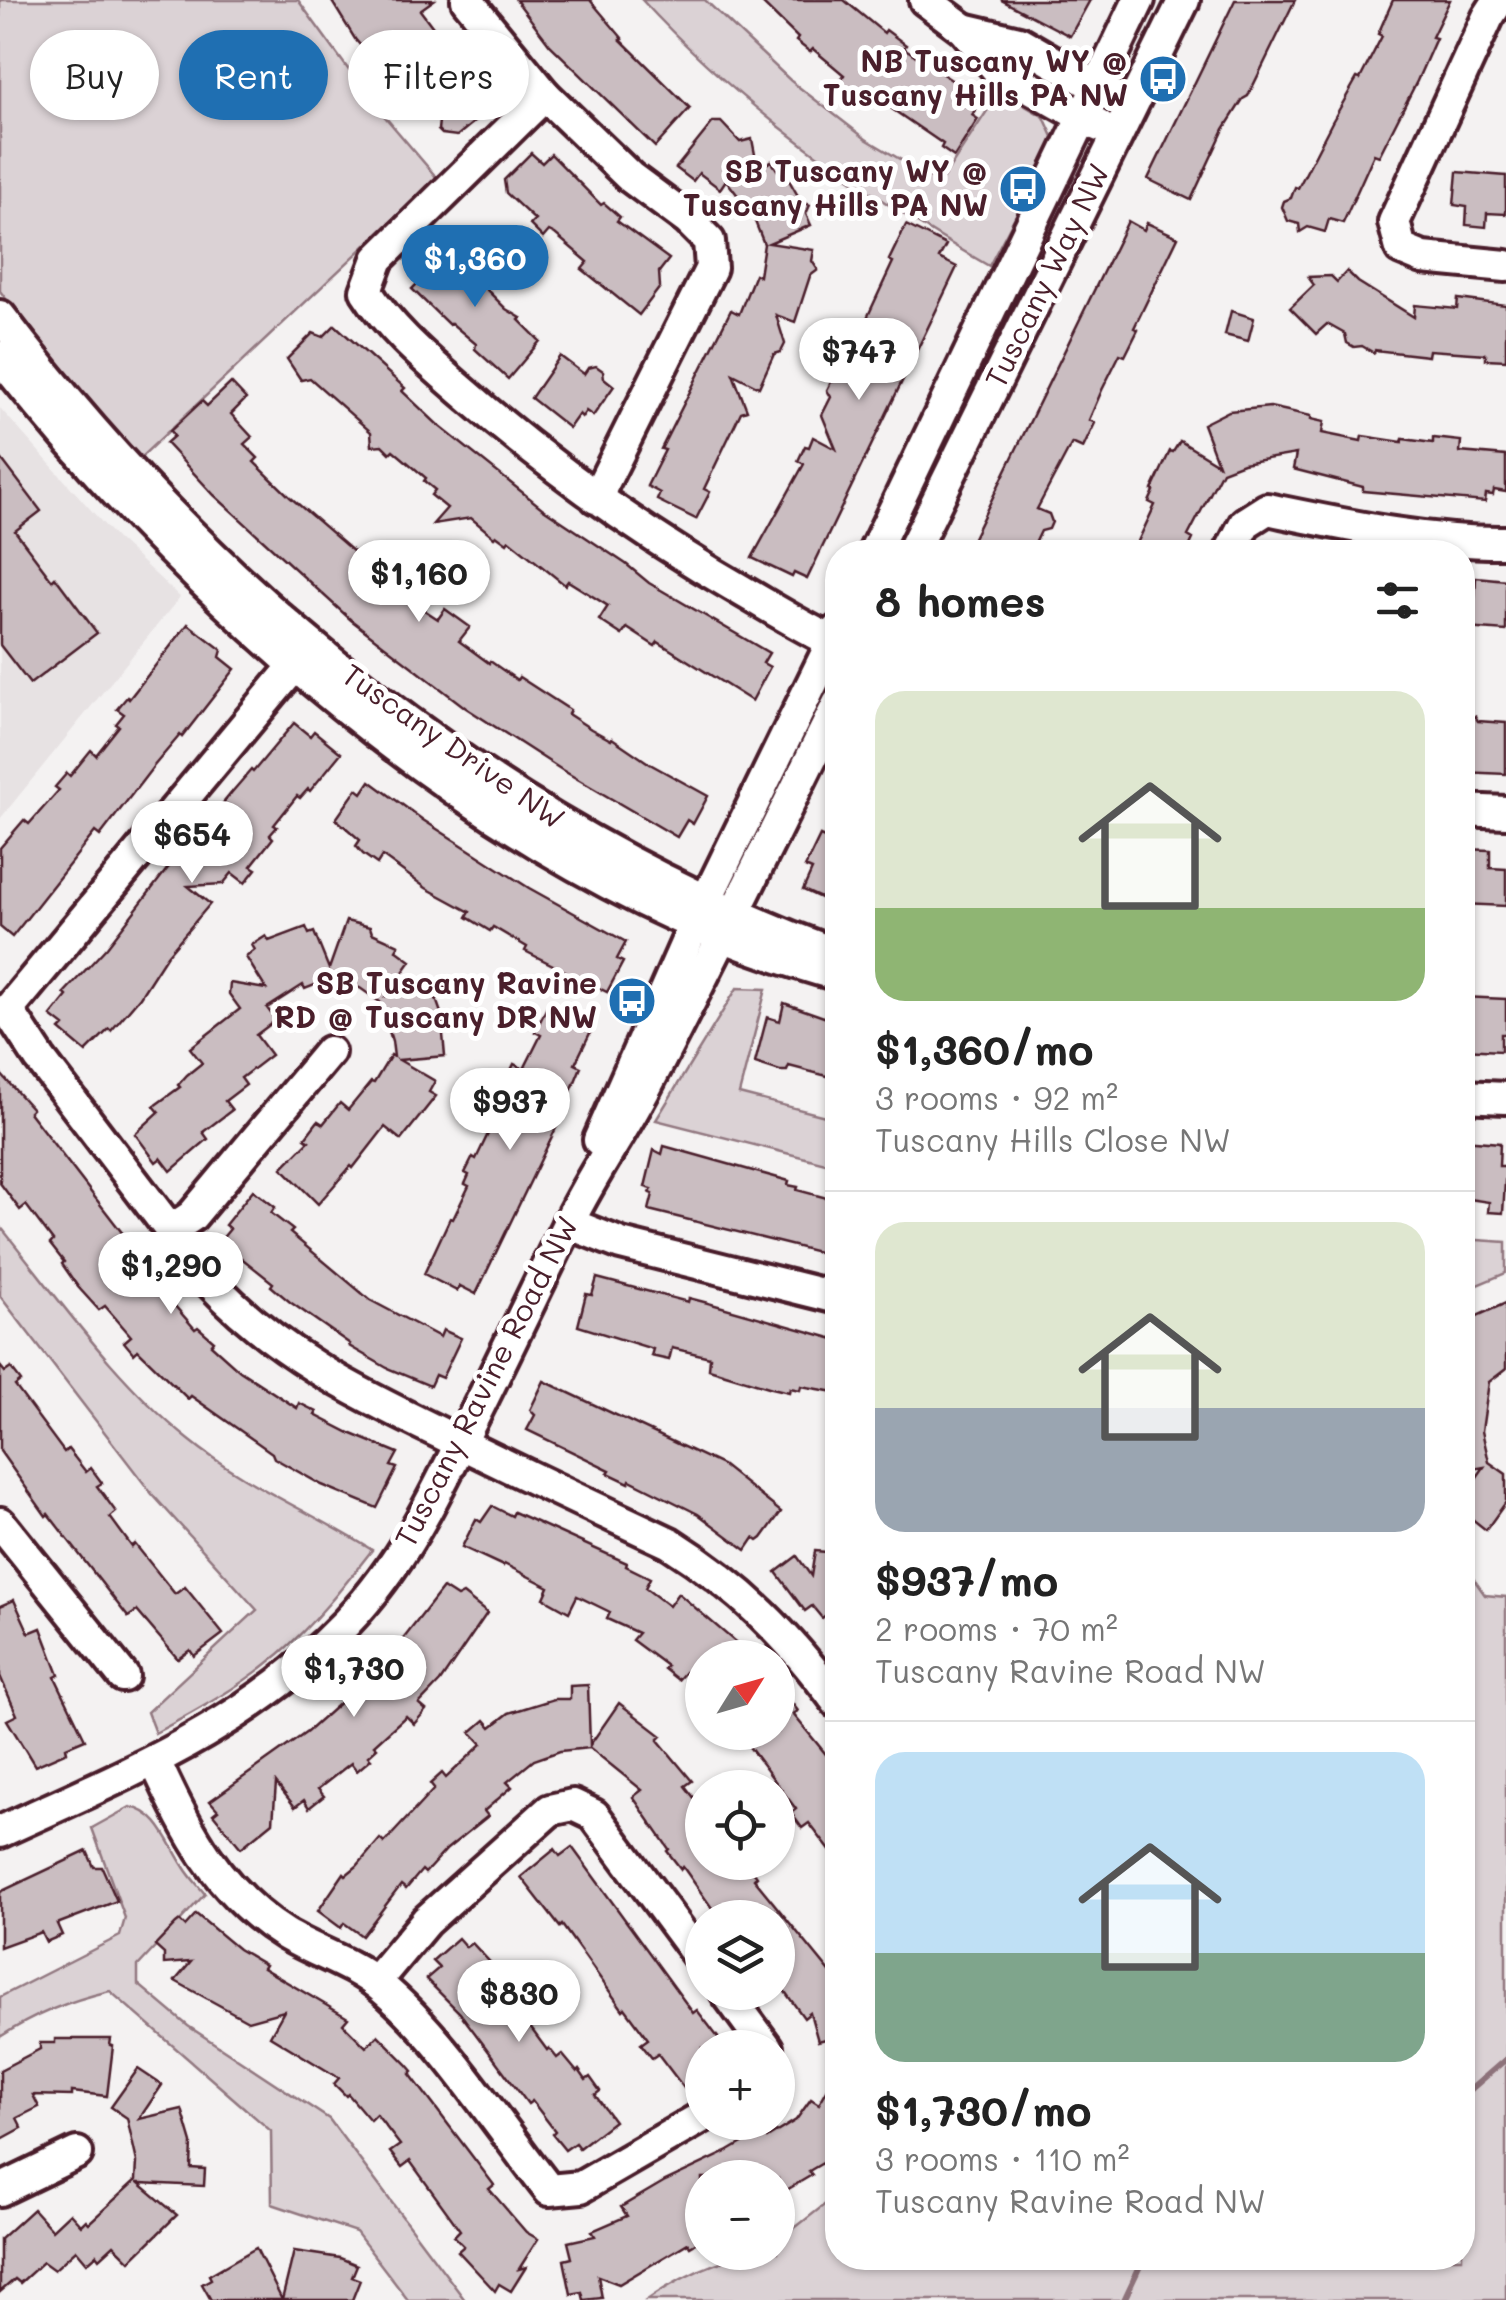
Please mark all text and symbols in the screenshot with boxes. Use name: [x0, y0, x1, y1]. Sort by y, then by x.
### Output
chip: Buy: [30, 30, 159, 120]
chip: Rent: [179, 30, 328, 120]
chip: Filters: [348, 30, 529, 120]
place label: NB Tuscany WY @ Tuscany Hills PA NW: [823, 40, 1128, 114]
bus stop icon: NB Tuscany WY @ Tuscany Hills PA NW: [1137, 53, 1189, 105]
place label: SB Tuscany WY @ Tuscany Hills PA NW: [683, 150, 988, 224]
street label: Tuscany Way NW: [975, 156, 1118, 394]
bus stop icon: SB Tuscany WY @ Tuscany Hills PA NW: [997, 163, 1049, 215]
pin: $1,360: [394, 225, 556, 310]
text: $1,360: [424, 236, 526, 278]
pin: $747: [800, 318, 918, 403]
text: $747: [821, 329, 897, 371]
pin: $1,160: [338, 540, 500, 625]
text: $1,160: [370, 551, 468, 593]
text: 8 homes: [875, 573, 1046, 628]
icon: filters: [1370, 573, 1425, 628]
street label: Tuscany Drive NW: [335, 653, 573, 837]
icon: home: [1060, 756, 1240, 936]
pin: $654: [133, 801, 251, 886]
text: $654: [153, 812, 231, 854]
place label: SB Tuscany Ravine RD @ Tuscany DR NW: [274, 962, 597, 1036]
bus stop icon: SB Tuscany Ravine RD @ Tuscany DR NW: [606, 975, 658, 1027]
text: $1,360/mo: [875, 1021, 1093, 1076]
pin: $937: [451, 1068, 569, 1153]
text: 3 rooms · 92 m²: [875, 1076, 1118, 1118]
text: $937: [472, 1079, 548, 1121]
text: Tuscany Hills Close NW: [875, 1118, 1231, 1160]
street label: Tuscany Ravine Road NW: [384, 1209, 586, 1553]
pin: $1,290: [90, 1232, 252, 1317]
text: $1,290: [120, 1243, 222, 1285]
icon: home: [1060, 1287, 1240, 1467]
text: $937/mo: [875, 1552, 1058, 1607]
text: 2 rooms · 70 m²: [875, 1607, 1118, 1649]
pin: $1,730: [273, 1635, 435, 1720]
north arrow: [685, 1640, 795, 1750]
map controls: [685, 1640, 795, 2270]
text: $1,730: [303, 1646, 405, 1688]
text: Tuscany Ravine Road NW: [875, 1649, 1266, 1691]
button: locate: [685, 1770, 795, 1880]
icon: home: [1060, 1817, 1240, 1997]
button: layers: [685, 1900, 795, 2010]
pin: $830: [460, 1960, 578, 2045]
text: $830: [479, 1971, 559, 2013]
button: +: [685, 2030, 795, 2140]
text: $1,730/mo: [875, 2082, 1091, 2137]
text: 3 rooms · 110 m²: [875, 2137, 1130, 2179]
button: −: [685, 2160, 795, 2270]
text: Tuscany Ravine Road NW: [875, 2179, 1266, 2221]

